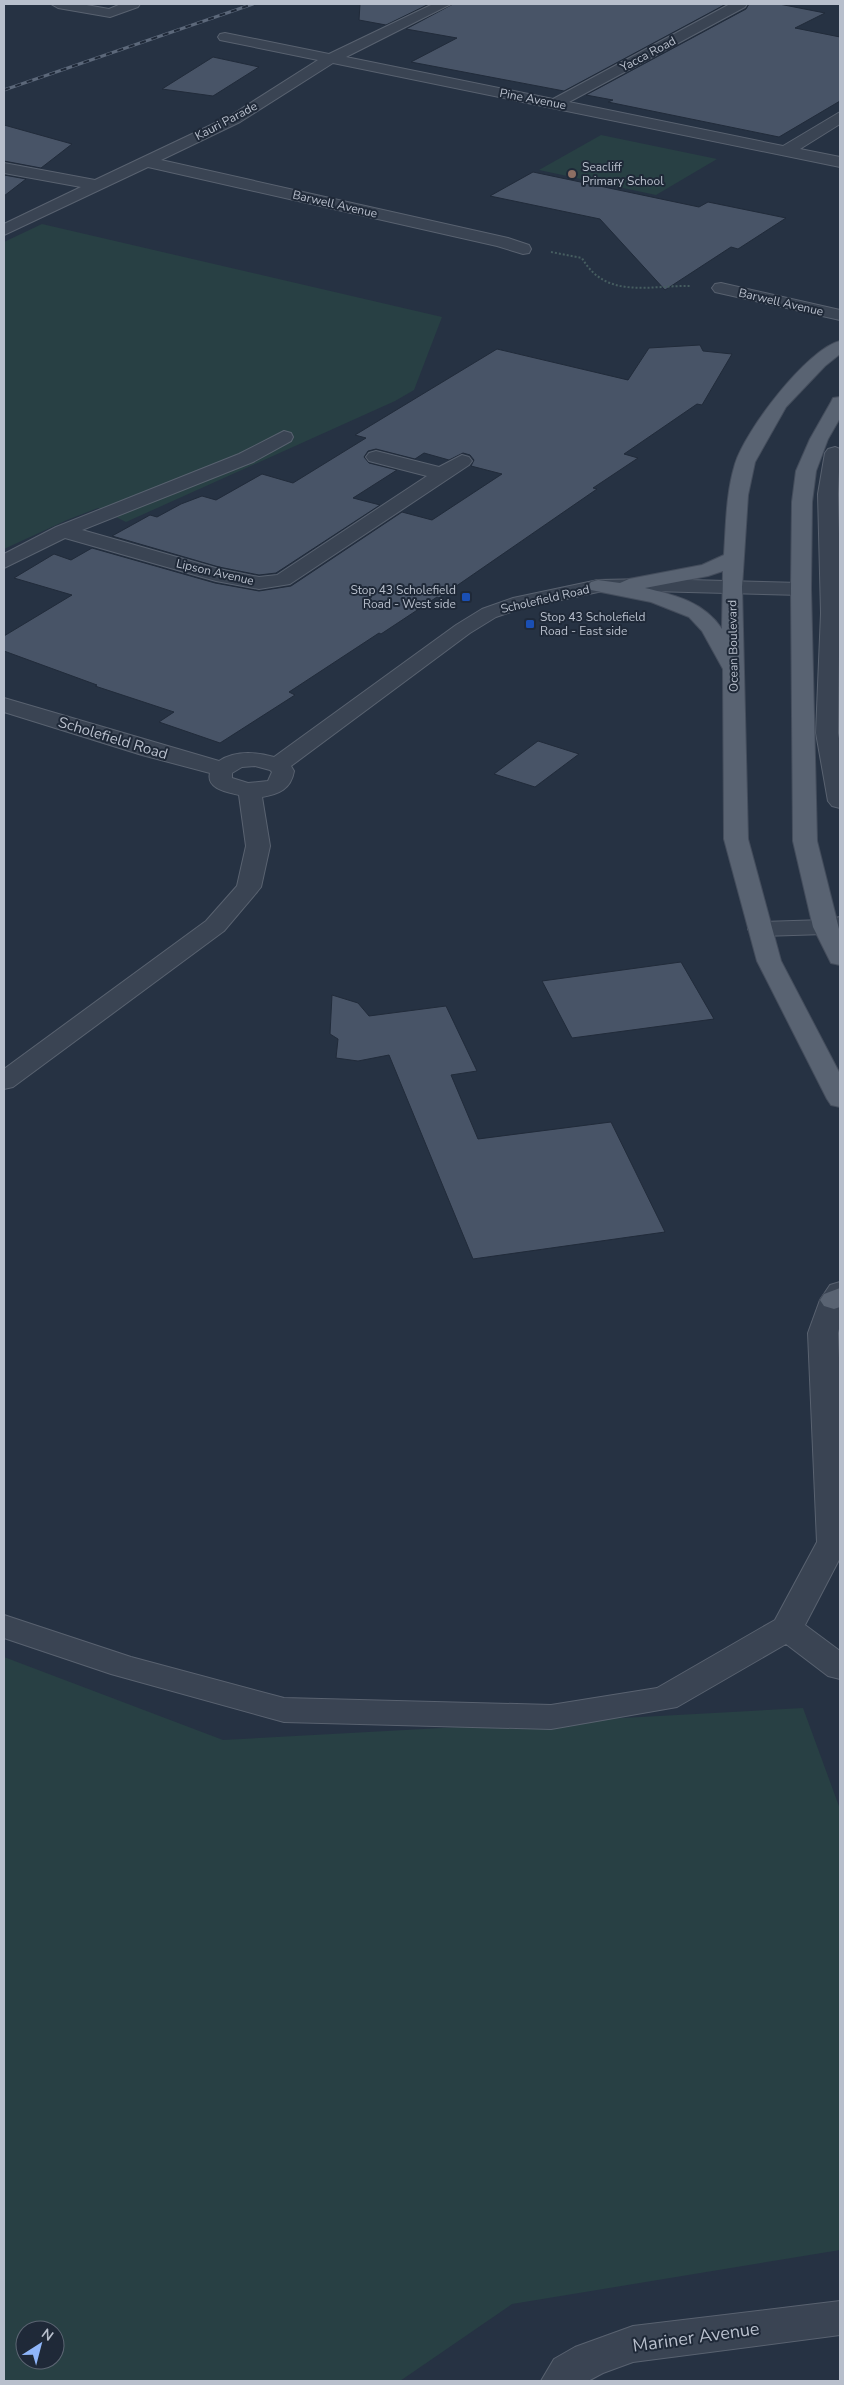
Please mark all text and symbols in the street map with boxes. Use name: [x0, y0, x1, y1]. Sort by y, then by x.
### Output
street label: Yacca Road: [616, 33, 679, 76]
street label: Pine Avenue: [498, 85, 568, 113]
street label: Kauri Parade: [192, 98, 260, 144]
place label: Seacliff Primary School: [582, 159, 664, 189]
marker: Seacliff Primary School: [566, 168, 578, 180]
street label: Barwell Avenue: [291, 186, 379, 222]
street label: Barwell Avenue: [737, 284, 825, 320]
street label: Lipson Avenue: [174, 555, 256, 589]
street label: Scholefield Road: [499, 581, 591, 617]
place label: Stop 43 Scholefield Road - West side: [350, 582, 456, 612]
marker: Stop 43 Scholefield Road - West side: [460, 591, 472, 603]
street label: Ocean Boulevard: [724, 600, 742, 692]
place label: Stop 43 Scholefield Road - East side: [540, 609, 646, 639]
marker: Stop 43 Scholefield Road - East side: [524, 618, 536, 630]
street label: Scholefield Road: [56, 712, 170, 764]
street label: Mariner Avenue: [631, 2316, 761, 2358]
north arrow: [15, 2320, 65, 2370]
text: N: [38, 2324, 57, 2346]

